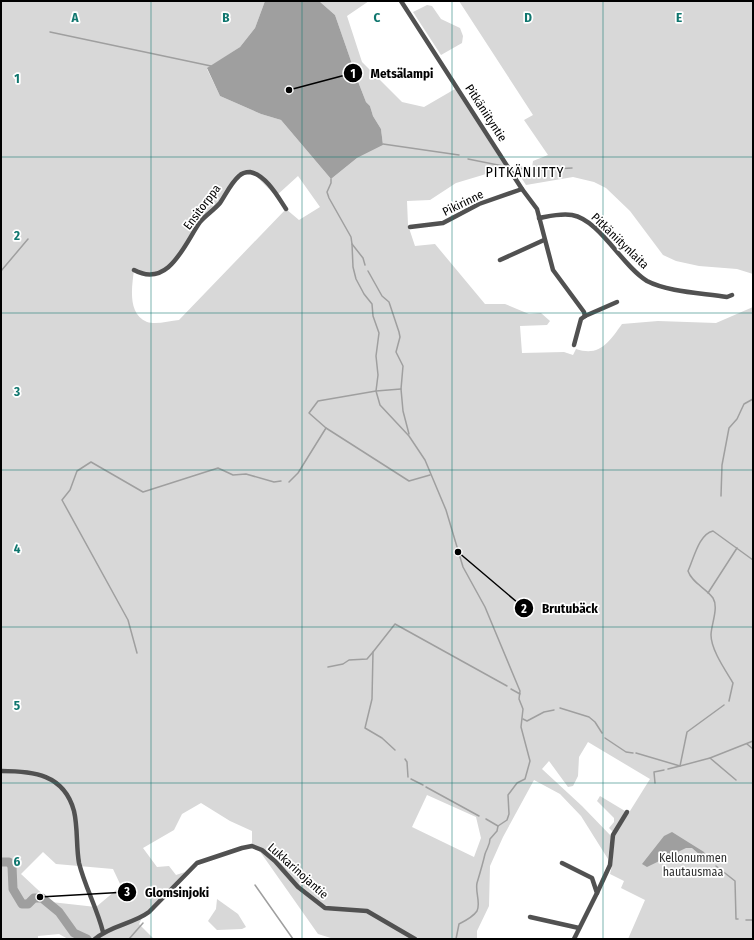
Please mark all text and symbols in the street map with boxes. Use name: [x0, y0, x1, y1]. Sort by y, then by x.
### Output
text: A: [70, 10, 79, 25]
text: B: [222, 10, 230, 25]
text: C: [374, 10, 381, 25]
text: D: [524, 10, 532, 25]
text: E: [676, 10, 682, 25]
callout: Metsälampi: [343, 61, 442, 86]
text: Metsälampi: [371, 66, 433, 81]
text: 1: [350, 67, 356, 81]
text: 1: [14, 71, 20, 86]
street label: Pitkäniityntie: [462, 82, 510, 144]
district label: PITKÄNIITTY: [485, 164, 565, 181]
street label: Ensitorppa: [181, 182, 224, 232]
street label: Pikirinne: [440, 187, 486, 219]
street label: Pitkäniitynlaita: [588, 210, 652, 272]
text: 2: [13, 228, 20, 243]
text: 3: [13, 384, 20, 399]
text: 4: [14, 541, 21, 556]
callout: Brutubäck: [514, 596, 606, 621]
text: Brutubäck: [542, 601, 598, 616]
text: 2: [520, 602, 527, 616]
text: 5: [14, 698, 20, 713]
street label: Lukkarinojantie: [265, 840, 331, 902]
park label: Kellonummen hautausmaa: [659, 851, 727, 879]
text: 6: [14, 854, 21, 869]
callout: Glomsinjoki: [117, 880, 217, 905]
text: 3: [123, 885, 130, 899]
text: Glomsinjoki: [145, 885, 209, 900]

